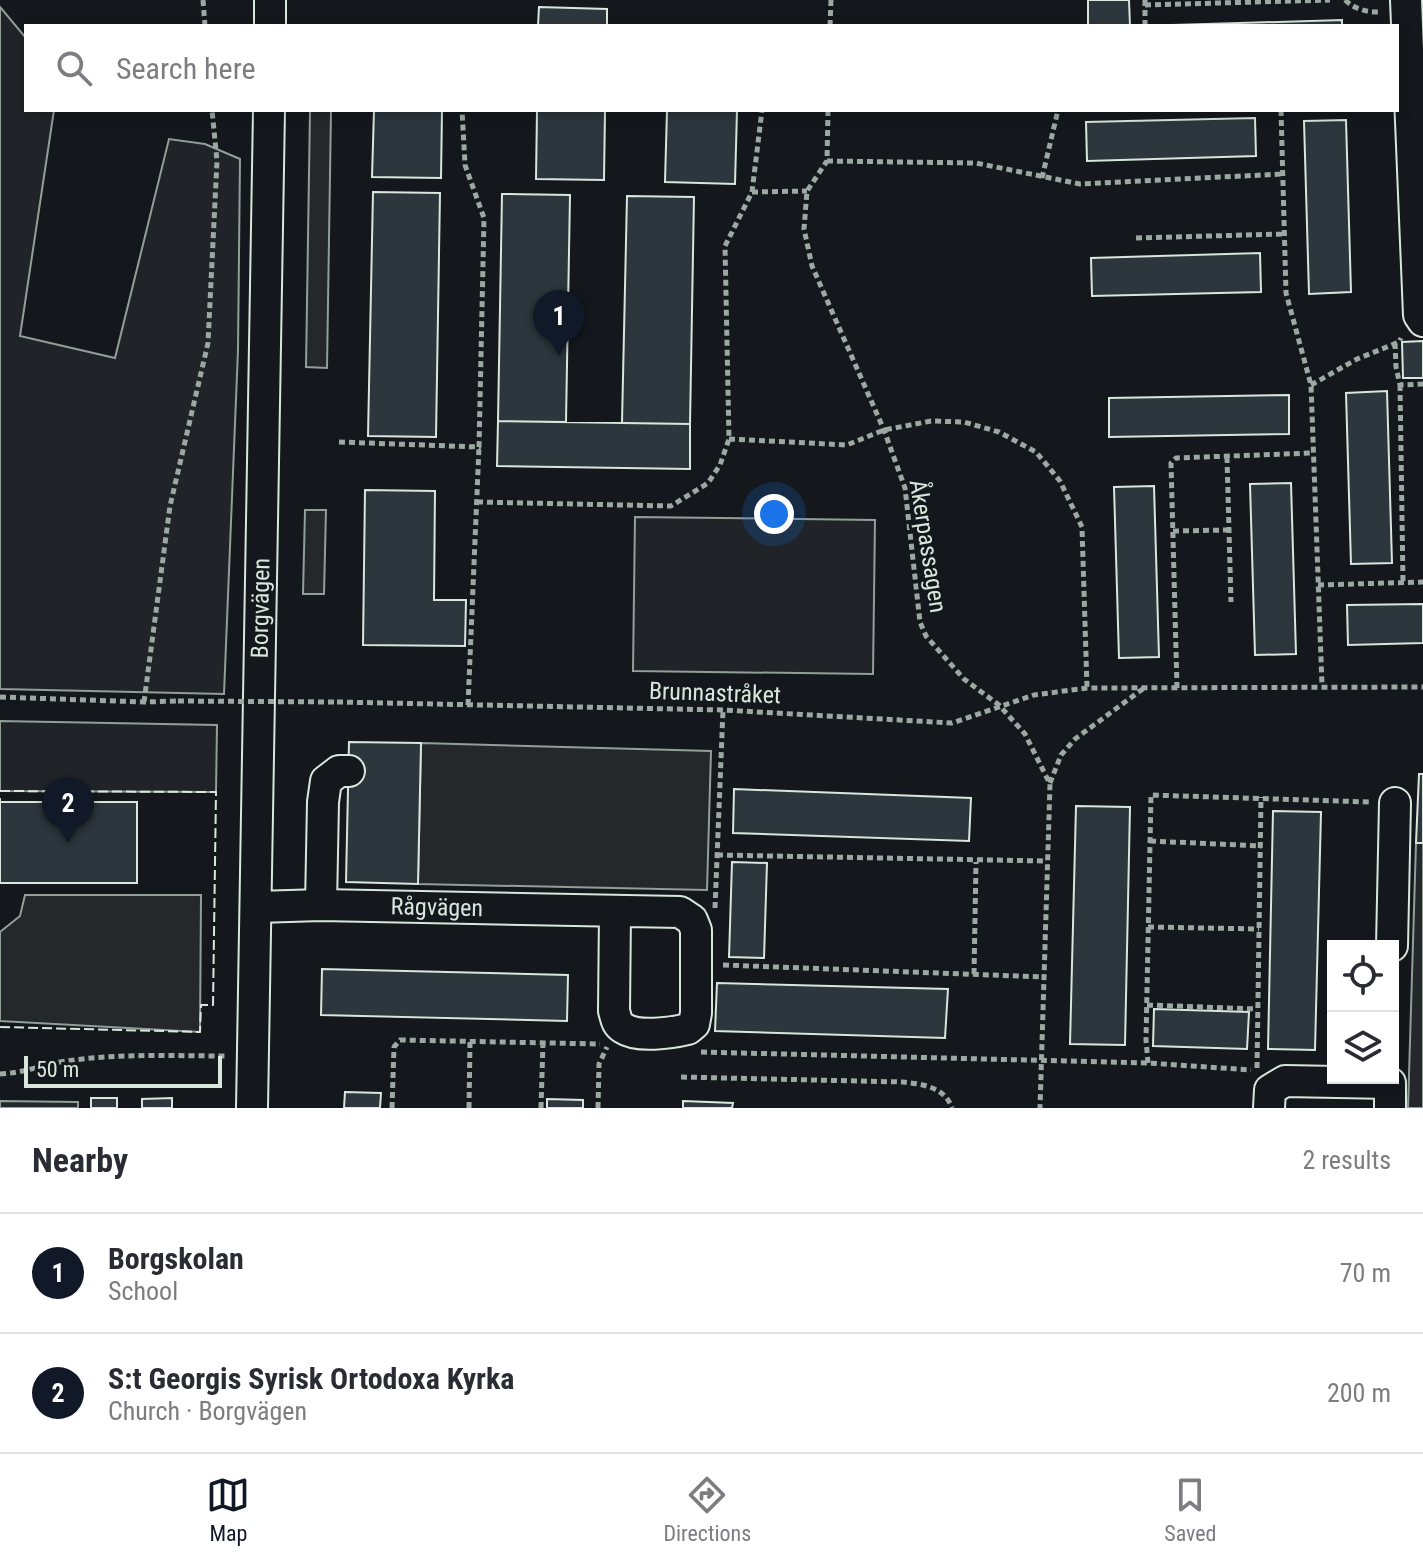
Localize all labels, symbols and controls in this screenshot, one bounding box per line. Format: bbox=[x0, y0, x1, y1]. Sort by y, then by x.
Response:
search box bbox=[24, 24, 1399, 112]
icon: search bbox=[52, 46, 96, 90]
text: Search here bbox=[116, 51, 256, 86]
pin: 1 bbox=[533, 290, 585, 356]
street label: Åkerpassagen bbox=[904, 477, 953, 615]
your location bbox=[754, 494, 794, 534]
street label: Borgvägen bbox=[246, 558, 275, 659]
street label: Brunnastråket bbox=[649, 677, 781, 709]
pin: 2 bbox=[42, 777, 94, 843]
street label: Rågvägen bbox=[390, 892, 483, 922]
map controls bbox=[1327, 940, 1399, 1084]
button: locate bbox=[1327, 940, 1399, 1012]
button: layers bbox=[1327, 1012, 1399, 1084]
scale bar bbox=[24, 1052, 222, 1088]
text: 50 m bbox=[36, 1057, 79, 1082]
text: Nearby bbox=[32, 1140, 128, 1180]
text: 2 results bbox=[1302, 1145, 1391, 1175]
text: Borgskolan bbox=[108, 1241, 244, 1276]
text: 1 bbox=[51, 1258, 65, 1288]
text: 70 m bbox=[1340, 1258, 1391, 1288]
text: School bbox=[108, 1276, 178, 1306]
text: S:t Georgis Syrisk Ortodoxa Kyrka bbox=[108, 1361, 514, 1396]
text: 2 bbox=[51, 1378, 65, 1408]
text: 200 m bbox=[1327, 1378, 1391, 1408]
text: Church · Borgvägen bbox=[108, 1396, 307, 1426]
tab: Map bbox=[206, 1473, 250, 1546]
tab: Directions bbox=[663, 1473, 751, 1546]
tab: Saved bbox=[1164, 1473, 1217, 1546]

